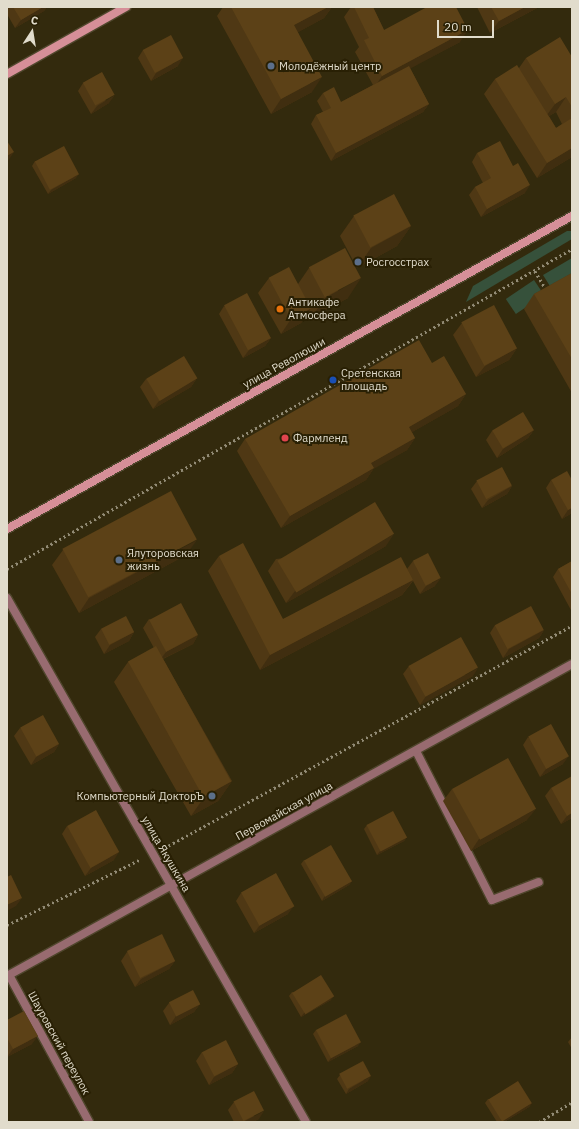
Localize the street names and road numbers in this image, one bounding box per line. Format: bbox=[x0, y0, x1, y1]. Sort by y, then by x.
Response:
street label: улица Революции bbox=[241, 335, 327, 391]
street label: Первомайская улица bbox=[233, 779, 335, 843]
street label: улица Якушкина bbox=[139, 814, 193, 894]
street label: Шауровский переулок bbox=[25, 989, 93, 1097]

